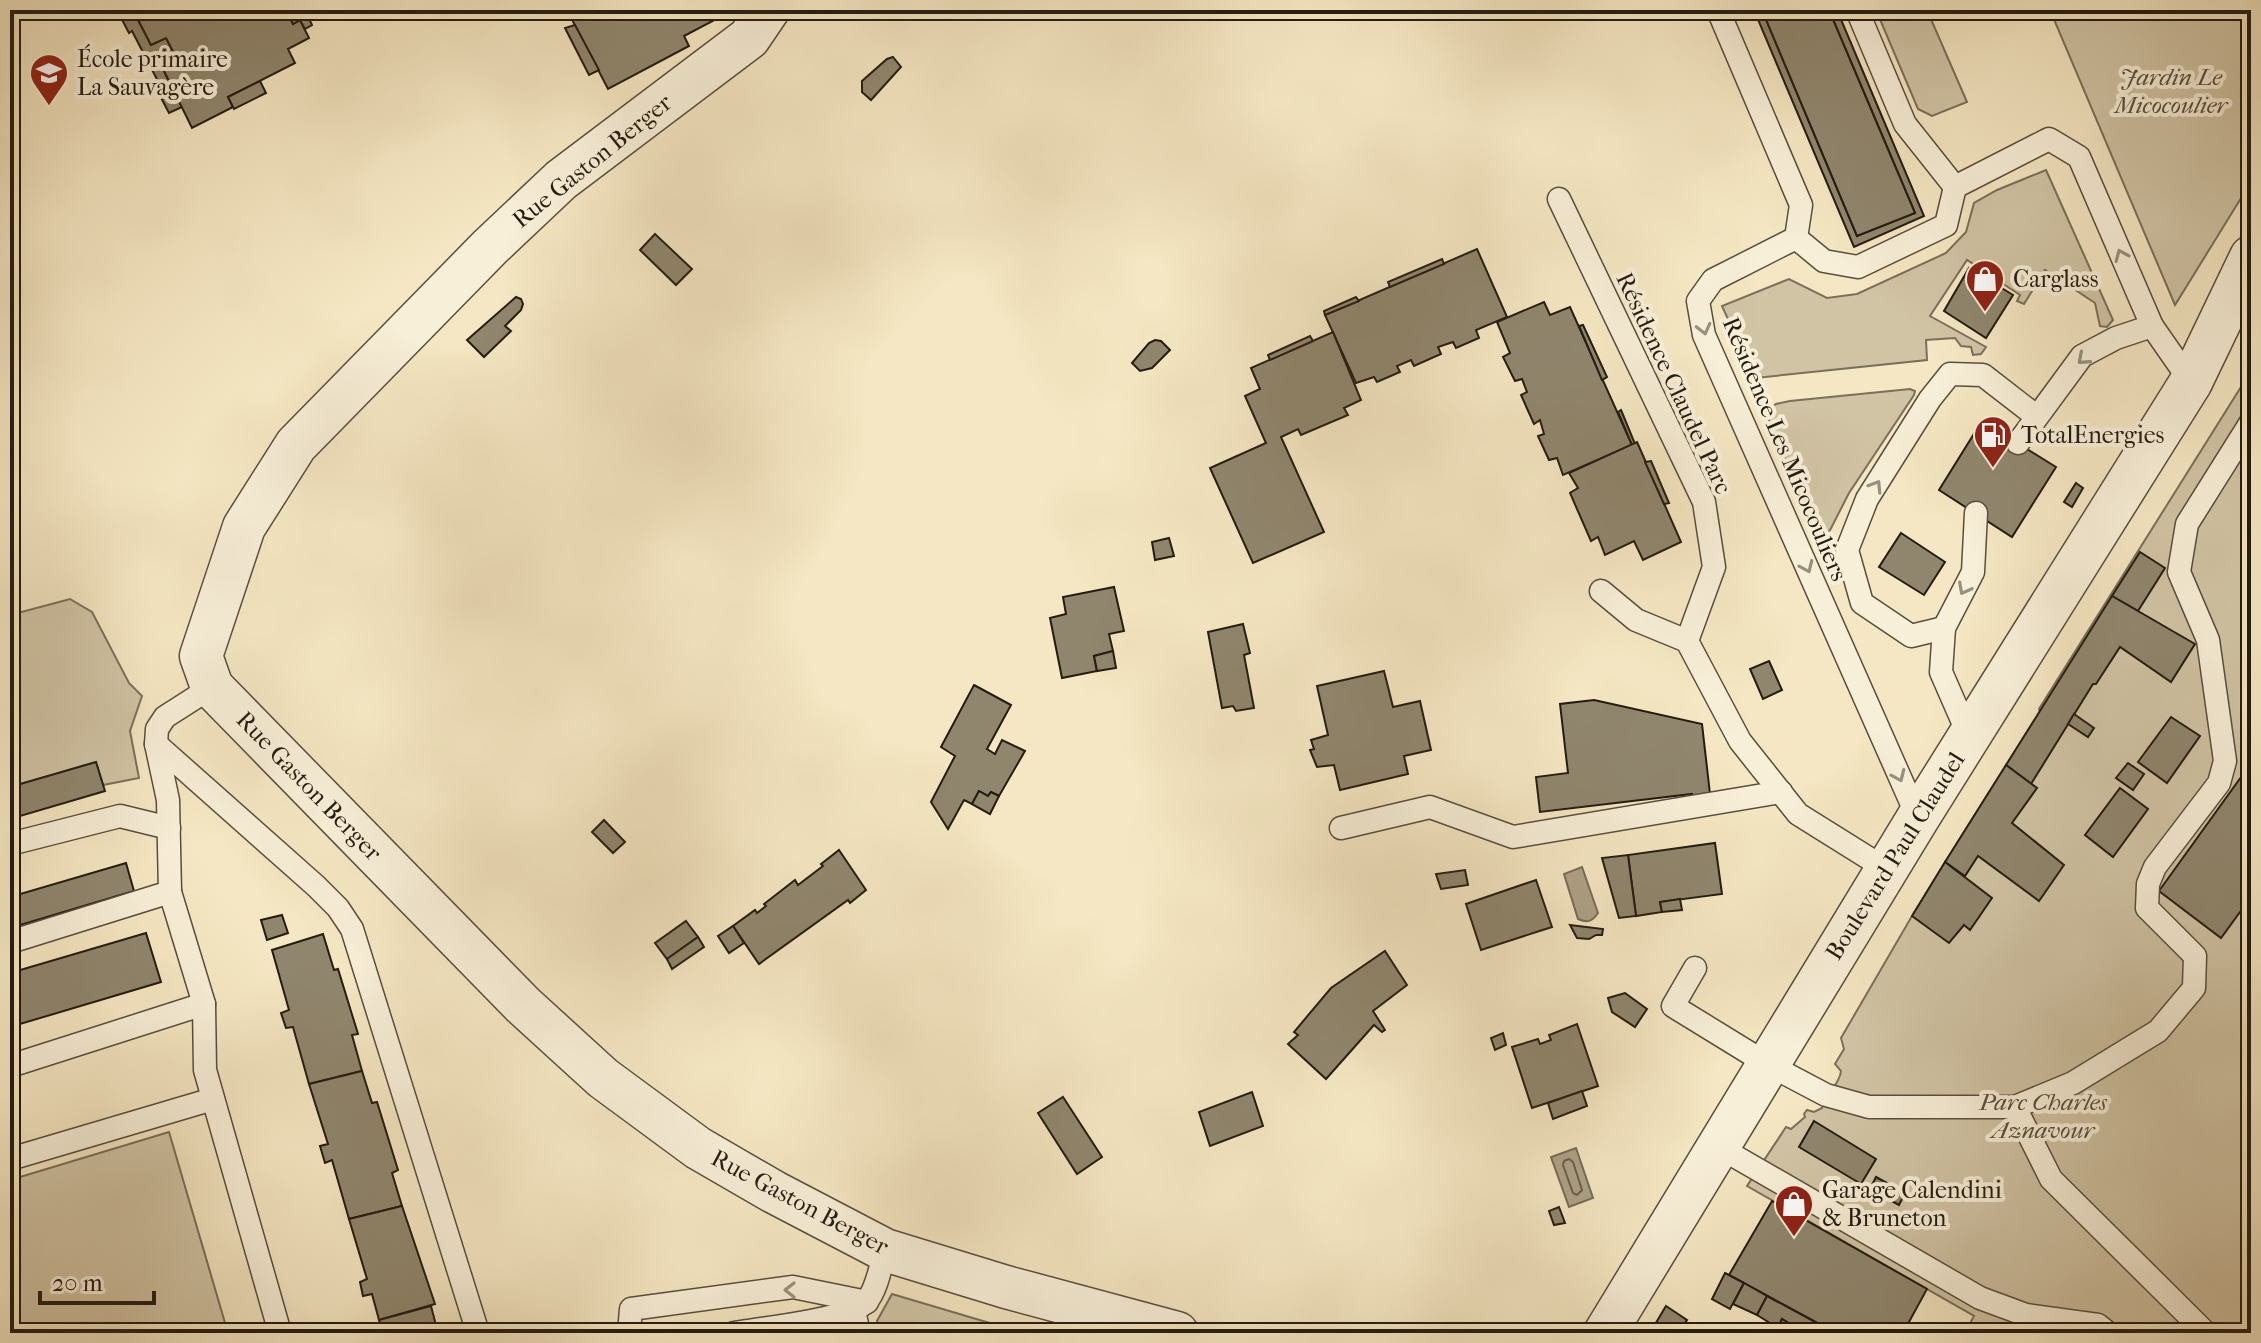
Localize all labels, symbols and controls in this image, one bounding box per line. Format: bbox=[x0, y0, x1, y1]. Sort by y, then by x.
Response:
place label: École primaire La Sauvagère bbox=[77, 44, 228, 101]
school or university icon: École primaire La Sauvagère bbox=[28, 52, 70, 107]
park label: Jardin Le Micocoulier bbox=[2113, 63, 2229, 119]
street label: Rue Gaston Berger bbox=[507, 88, 678, 234]
one-way arrow bbox=[2114, 249, 2130, 263]
shop icon: Carglass bbox=[1964, 258, 2006, 313]
place label: Carglass bbox=[2013, 265, 2099, 293]
street label: Résidence Claudel Parc bbox=[1610, 268, 1738, 498]
street label: Résidence Les Micocouliers bbox=[1717, 313, 1853, 585]
one-way arrow bbox=[1695, 321, 1712, 335]
one-way arrow bbox=[2078, 350, 2092, 364]
fuel station icon: TotalEnergies bbox=[1972, 414, 2014, 469]
place label: TotalEnergies bbox=[2021, 421, 2165, 449]
one-way arrow bbox=[1866, 480, 1881, 494]
one-way arrow bbox=[1798, 559, 1814, 573]
one-way arrow bbox=[1959, 581, 1974, 595]
street label: Rue Gaston Berger bbox=[231, 706, 388, 867]
street label: Boulevard Paul Claudel bbox=[1820, 747, 1971, 965]
one-way arrow bbox=[1890, 767, 1906, 782]
park label: Parc Charles Aznavour bbox=[1978, 1088, 2108, 1144]
street label: Rue Gaston Berger bbox=[707, 1143, 894, 1261]
place label: Garage Calendini & Bruneton bbox=[1822, 1176, 2002, 1232]
shop icon: Garage Calendini & Bruneton bbox=[1773, 1183, 1815, 1238]
scale bar bbox=[40, 1255, 154, 1305]
text: 20 m bbox=[52, 1269, 103, 1297]
one-way arrow bbox=[783, 1281, 796, 1298]

